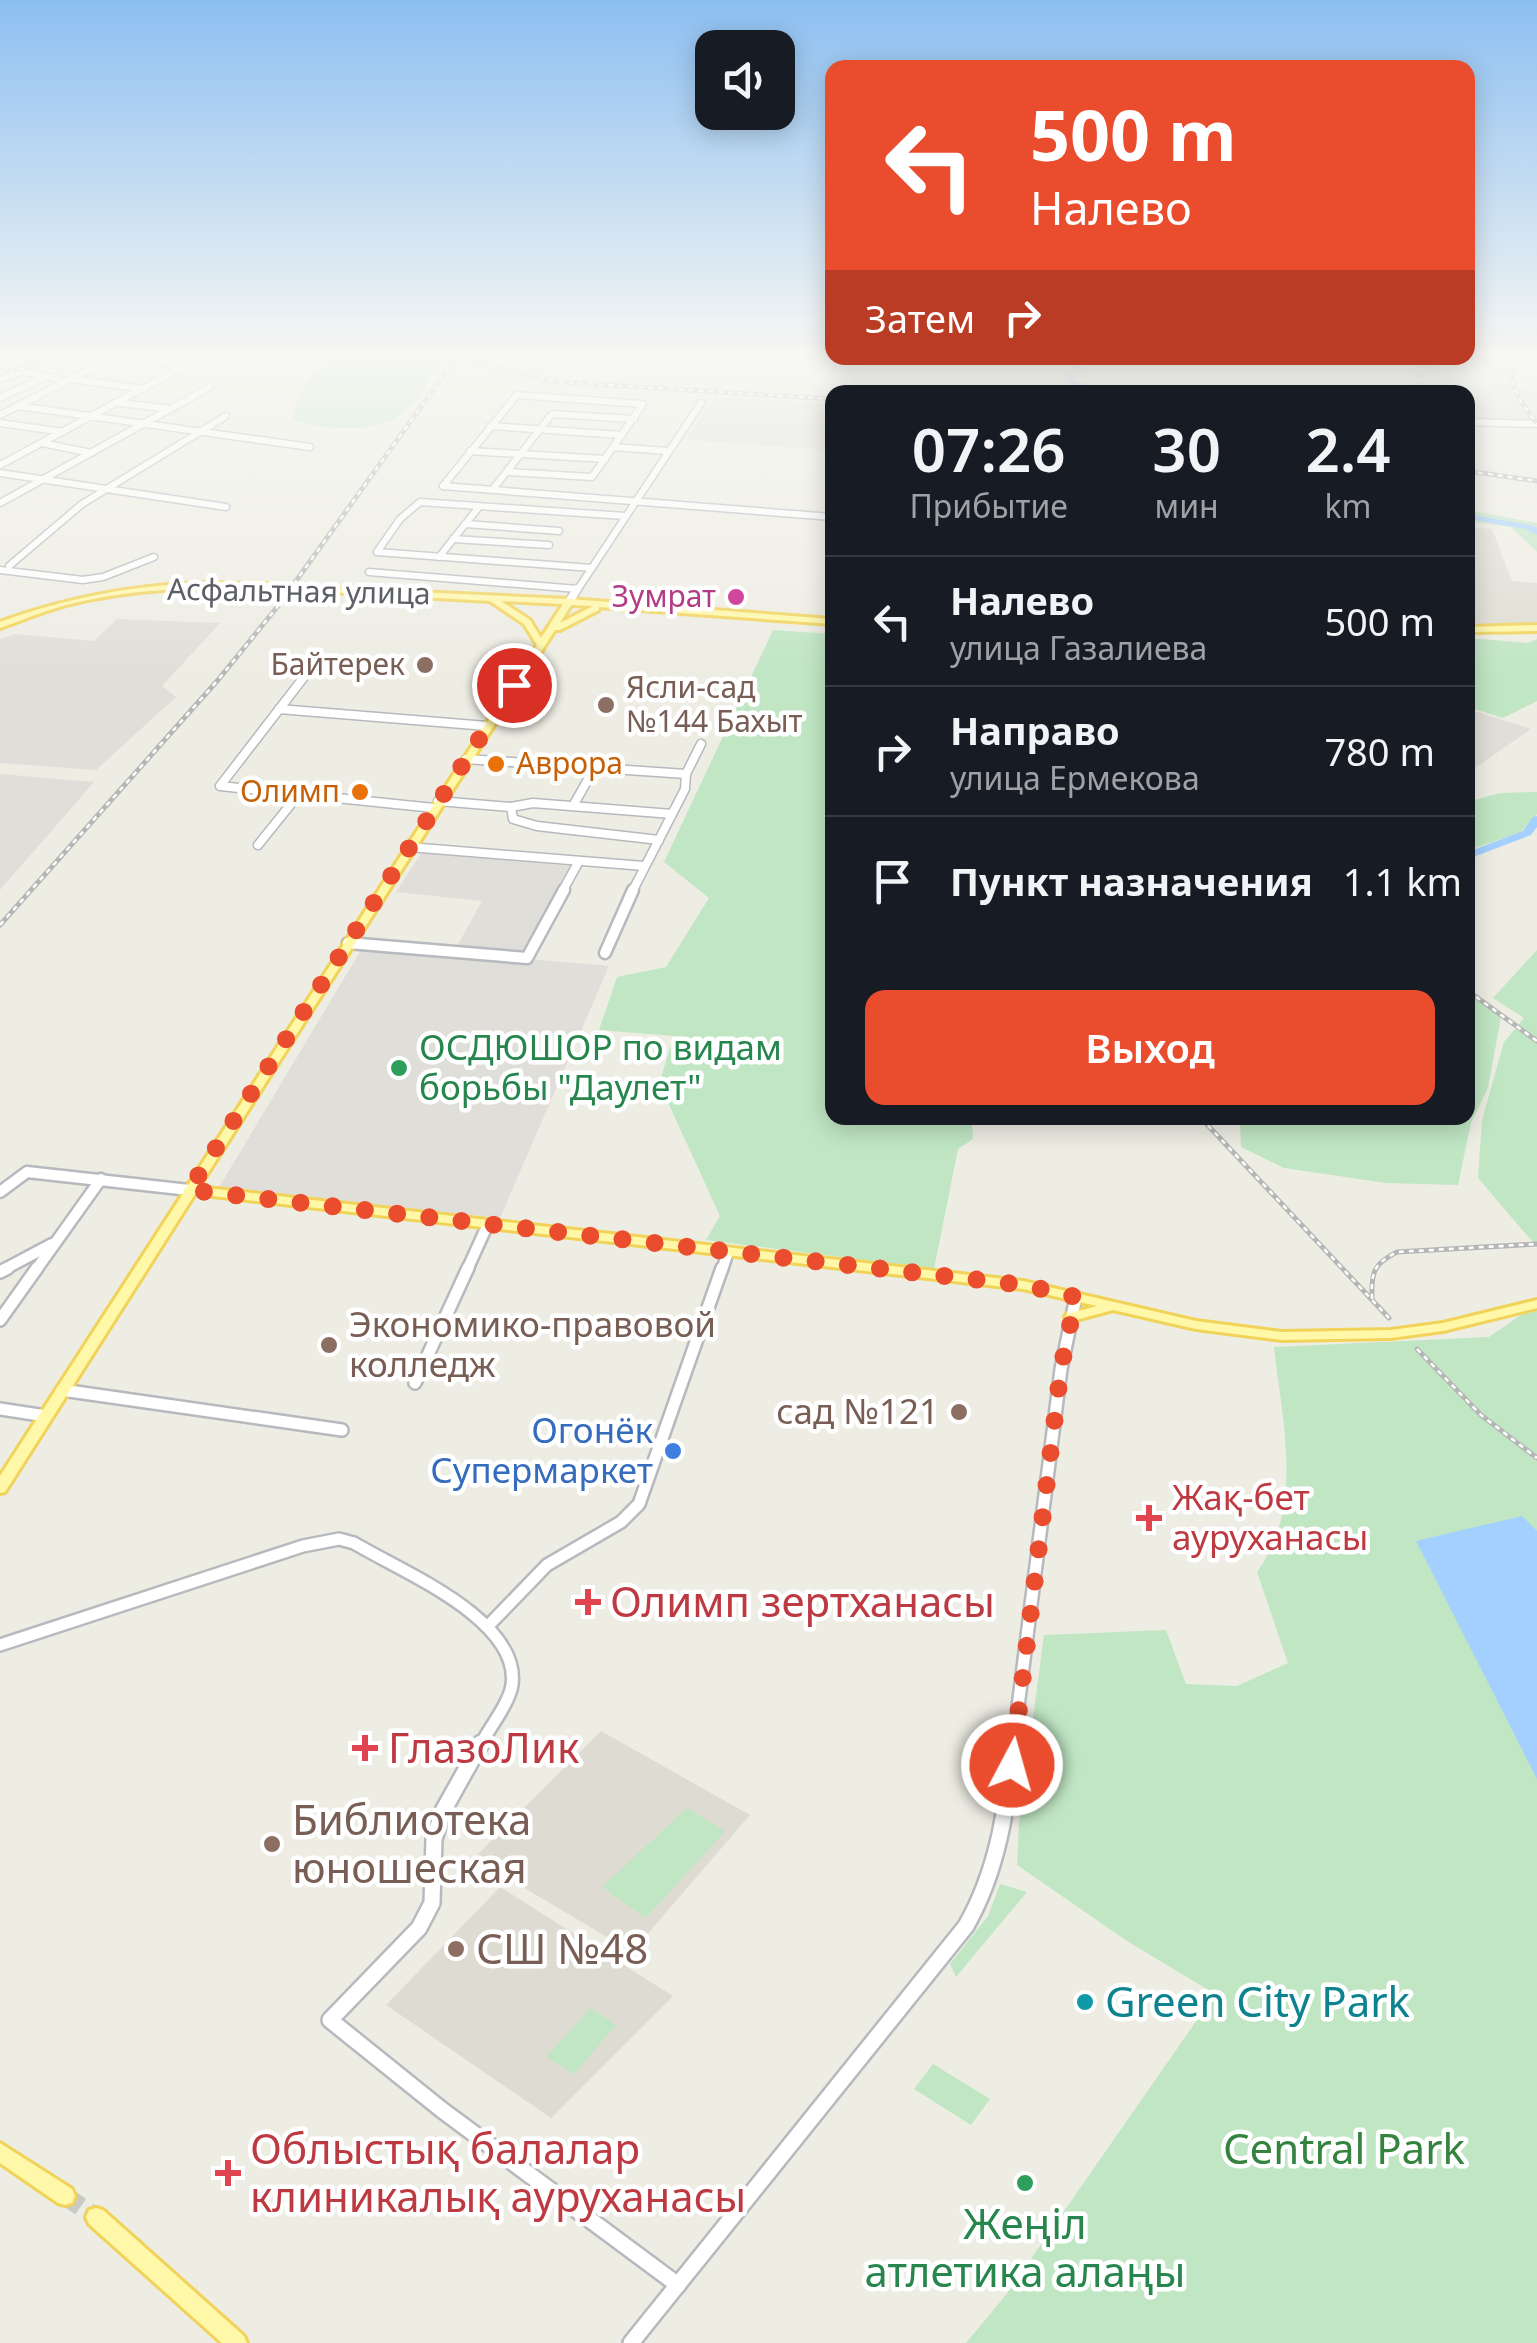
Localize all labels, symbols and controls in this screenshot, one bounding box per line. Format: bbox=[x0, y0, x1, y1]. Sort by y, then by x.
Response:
map controls bbox=[695, 30, 795, 130]
button: sound bbox=[695, 30, 795, 130]
text: 500 m bbox=[1030, 86, 1237, 182]
icon: left bbox=[865, 100, 995, 230]
text: Налево bbox=[1030, 177, 1192, 238]
icon: right bbox=[995, 290, 1050, 345]
text: Затем bbox=[865, 292, 975, 344]
text: 07:26 bbox=[912, 408, 1066, 490]
text: 30 bbox=[1152, 408, 1221, 490]
text: 2.4 bbox=[1305, 408, 1391, 490]
text: Прибытие bbox=[909, 484, 1068, 527]
text: мин bbox=[1155, 484, 1219, 527]
text: km bbox=[1324, 484, 1371, 527]
street label: Асфальтная улица bbox=[167, 568, 431, 613]
text: Налево bbox=[950, 574, 1094, 626]
place label: Зумрат bbox=[612, 575, 716, 616]
marker: Зумрат bbox=[725, 586, 747, 608]
icon: left bbox=[865, 594, 920, 649]
text: 500 m bbox=[1324, 595, 1435, 647]
text: улица Газалиева bbox=[950, 626, 1207, 669]
place label: Байтерек bbox=[270, 643, 405, 684]
pin bbox=[472, 643, 557, 728]
marker: Байтерек bbox=[414, 654, 436, 676]
icon: arrive bbox=[487, 658, 542, 713]
place label: Ясли-сад №144 Бахыт bbox=[626, 666, 802, 741]
marker: Ясли-сад №144 Бахыт bbox=[595, 694, 617, 716]
text: Направо bbox=[950, 704, 1120, 756]
icon: right bbox=[865, 724, 920, 779]
text: 780 m bbox=[1324, 725, 1435, 777]
place label: Аврора bbox=[516, 742, 623, 783]
marker: Аврора bbox=[485, 753, 507, 775]
text: улица Ермекова bbox=[950, 756, 1200, 799]
place label: Олимп bbox=[240, 770, 340, 811]
marker: Олимп bbox=[349, 781, 371, 803]
icon: arrive bbox=[865, 854, 920, 909]
text: Пункт назначения bbox=[950, 855, 1313, 907]
text: 1.1 km bbox=[1343, 855, 1462, 907]
button: Выход bbox=[865, 990, 1435, 1105]
place label: ОСДЮШОР по видам борьбы "Даулет" bbox=[419, 1023, 782, 1110]
marker: ОСДЮШОР по видам борьбы "Даулет" bbox=[388, 1057, 410, 1079]
place label: Экономико-правовой колледж bbox=[349, 1300, 716, 1387]
marker: Экономико-правовой колледж bbox=[318, 1334, 340, 1356]
place label: сад №121 bbox=[776, 1387, 939, 1434]
marker: сад №121 bbox=[948, 1401, 970, 1423]
place label: Огонёк Супермаркет bbox=[430, 1406, 653, 1493]
marker: Огонёк Супермаркет bbox=[662, 1440, 684, 1462]
place label: Жақ-бет ауруханасы bbox=[1172, 1473, 1368, 1560]
marker: Жақ-бет ауруханасы bbox=[1136, 1505, 1162, 1531]
place label: Олимп зертханасы bbox=[610, 1572, 995, 1629]
marker: Олимп зертханасы bbox=[575, 1589, 601, 1615]
position arrow bbox=[960, 1713, 1064, 1817]
place label: ГлазоЛик bbox=[388, 1718, 579, 1775]
marker: ГлазоЛик bbox=[352, 1735, 378, 1761]
place label: Библиотека юношеская bbox=[292, 1790, 531, 1895]
marker: Библиотека юношеская bbox=[261, 1833, 283, 1855]
place label: СШ №48 bbox=[476, 1919, 648, 1976]
marker: СШ №48 bbox=[445, 1938, 467, 1960]
place label: Green City Park bbox=[1105, 1972, 1411, 2029]
marker: Green City Park bbox=[1074, 1991, 1096, 2013]
place label: Облыстық балалар клиникалық ауруханасы bbox=[250, 2119, 746, 2224]
park label: Central Park bbox=[1223, 2119, 1466, 2176]
marker: Облыстық балалар клиникалық ауруханасы bbox=[215, 2160, 241, 2186]
marker: Жеңіл атлетика алаңы bbox=[1014, 2172, 1036, 2194]
place label: Жеңіл атлетика алаңы bbox=[865, 2194, 1185, 2299]

